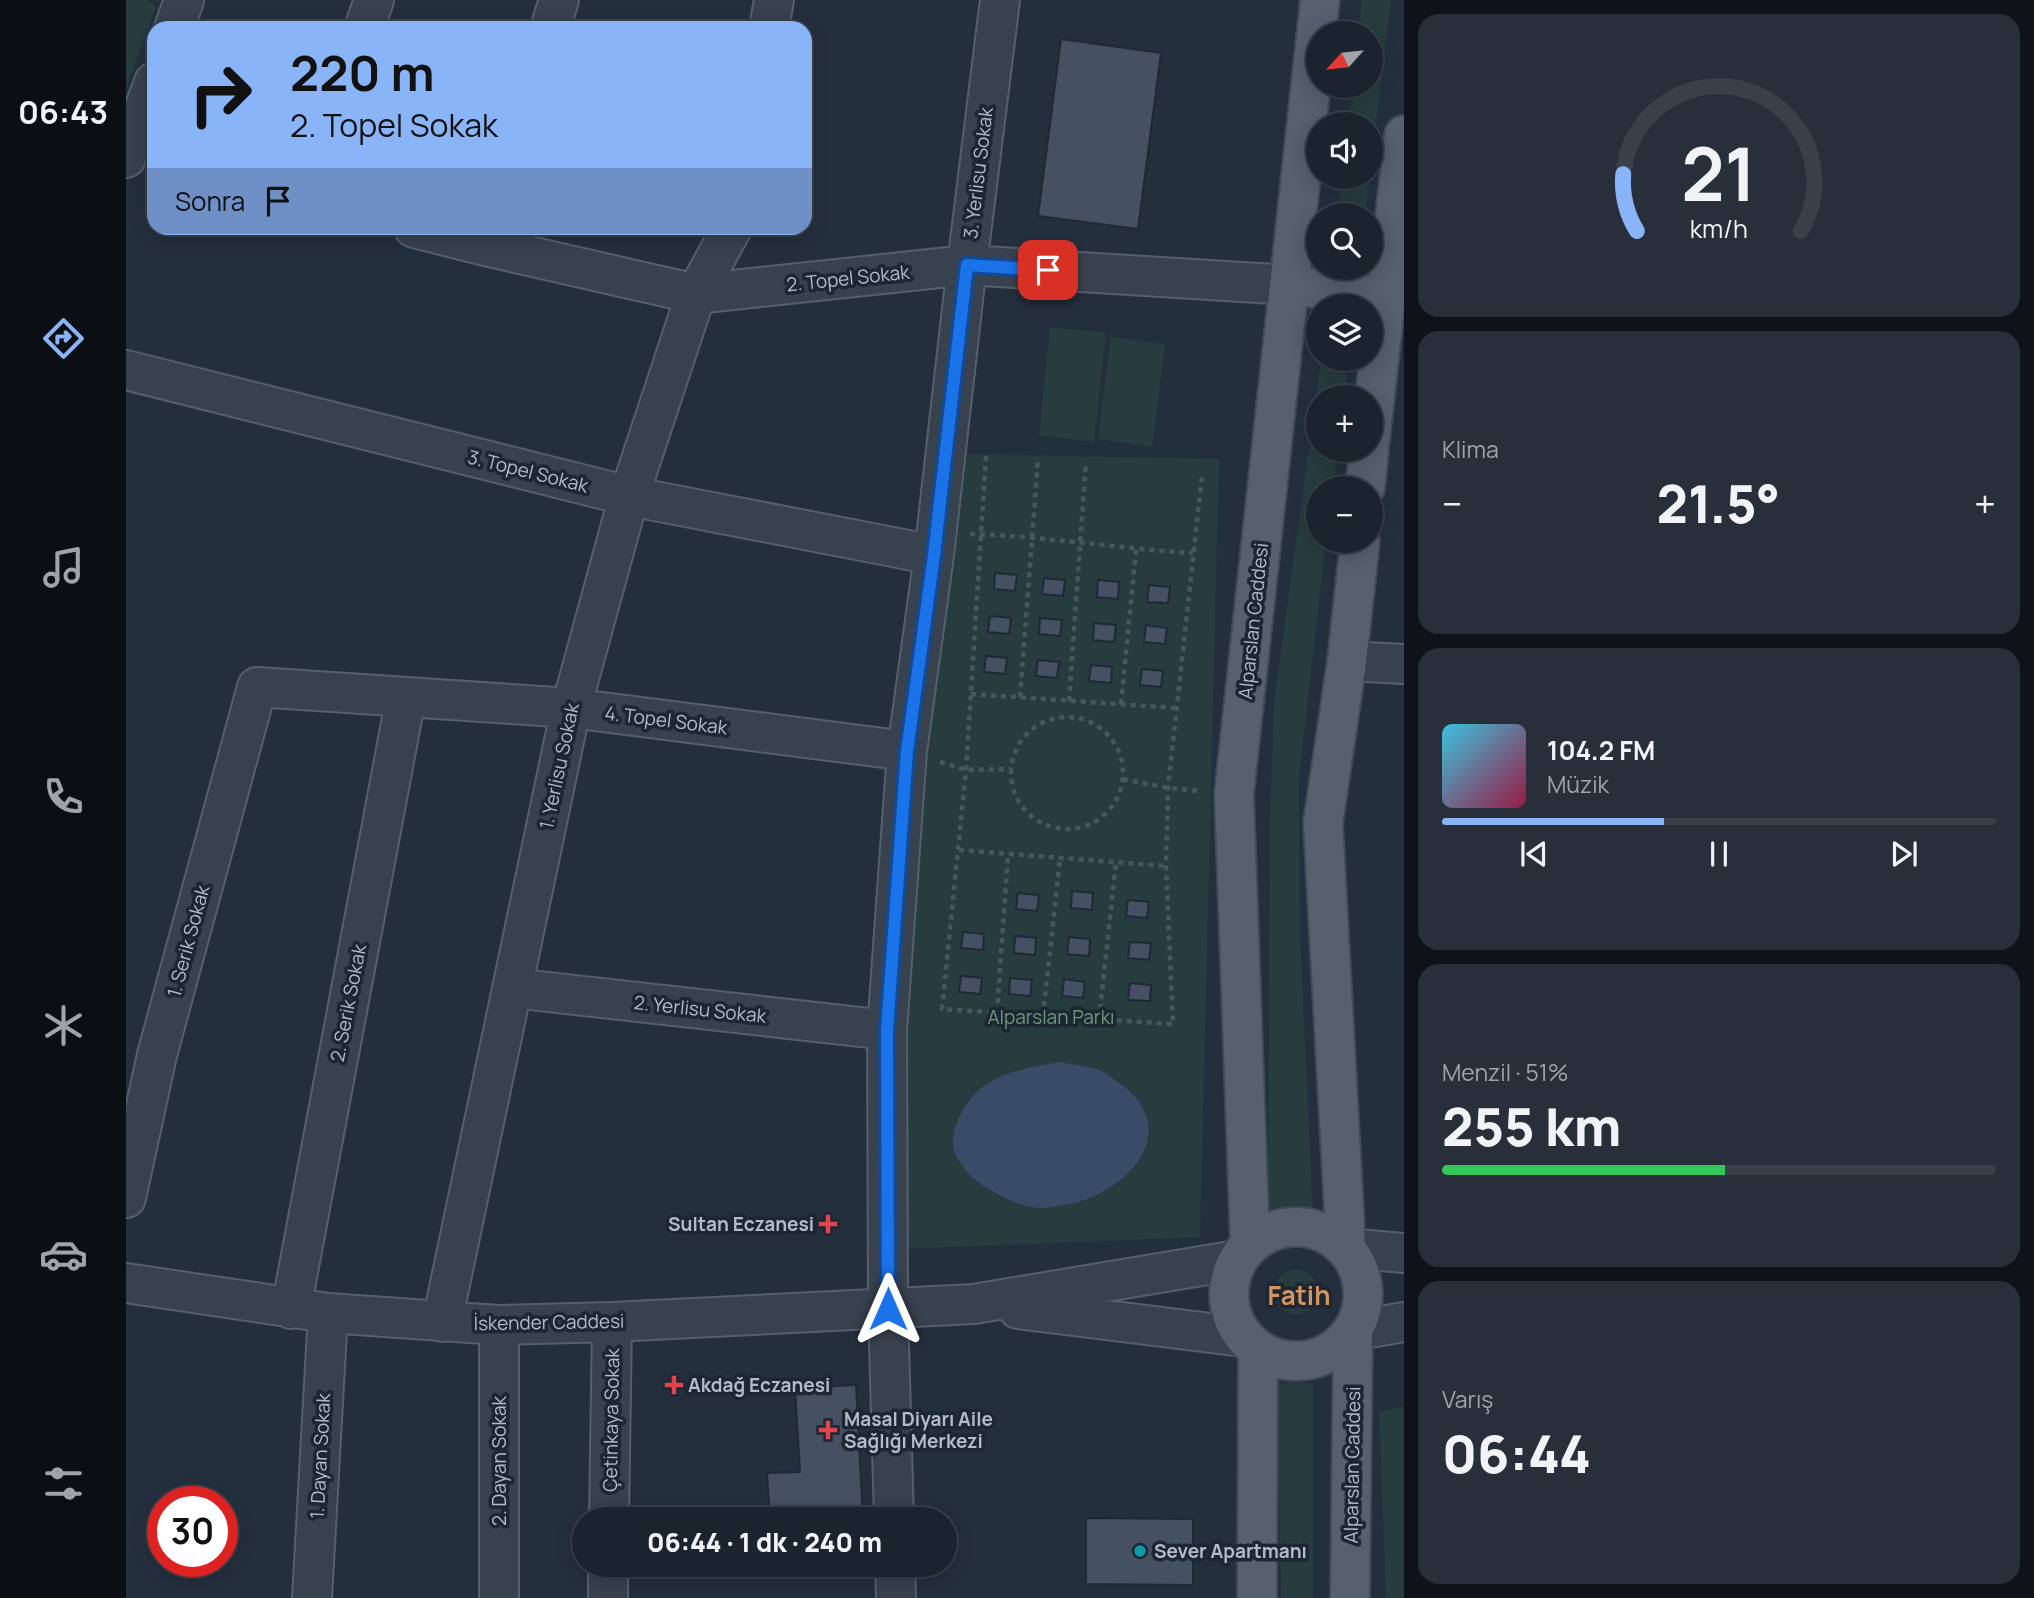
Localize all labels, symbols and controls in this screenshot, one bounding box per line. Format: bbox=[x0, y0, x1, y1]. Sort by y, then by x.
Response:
north arrow bbox=[1306, 21, 1382, 98]
map controls bbox=[1306, 21, 1383, 553]
text: 220 m bbox=[290, 39, 434, 106]
icon: right bbox=[175, 49, 266, 140]
text: 06:43 bbox=[18, 90, 108, 134]
text: 2. Topel Sokak bbox=[290, 103, 498, 147]
street label: 3. Yerlisu Sokak bbox=[957, 105, 999, 240]
button: sound bbox=[1306, 112, 1383, 189]
text: 21 bbox=[1681, 124, 1757, 224]
icon: arrive bbox=[259, 182, 297, 220]
text: Sonra bbox=[175, 183, 245, 219]
button: search bbox=[1306, 203, 1383, 280]
text: km/h bbox=[1690, 211, 1748, 246]
pin bbox=[1018, 240, 1078, 300]
icon: arrive bbox=[1029, 251, 1067, 289]
street label: 2. Topel Sokak bbox=[785, 259, 911, 297]
button: layers bbox=[1306, 294, 1383, 371]
icon: directions bbox=[39, 314, 88, 363]
button: + bbox=[1306, 385, 1383, 462]
text: Klima bbox=[1442, 433, 1499, 465]
street label: 3. Topel Sokak bbox=[465, 443, 591, 499]
text: 21.5° bbox=[1657, 468, 1780, 539]
button: − bbox=[1306, 476, 1383, 553]
text: − bbox=[1442, 477, 1463, 529]
text: + bbox=[1974, 477, 1996, 529]
street label: Alparslan Caddesi bbox=[1232, 542, 1274, 700]
icon: music bbox=[39, 543, 88, 592]
street label: 1. Yerlisu Sokak bbox=[533, 700, 585, 832]
street label: 4. Topel Sokak bbox=[603, 700, 729, 740]
text: 104.2 FM bbox=[1547, 732, 1655, 768]
text: Müzik bbox=[1547, 768, 1609, 800]
icon: phone bbox=[39, 772, 88, 821]
icon: previous bbox=[1515, 835, 1553, 873]
icon: pause bbox=[1700, 835, 1738, 873]
icon: next bbox=[1885, 835, 1923, 873]
street label: 1. Serik Sokak bbox=[161, 882, 216, 1000]
street label: 2. Serik Sokak bbox=[324, 941, 372, 1064]
street label: 2. Yerlisu Sokak bbox=[633, 989, 768, 1029]
icon: climate bbox=[39, 1001, 88, 1050]
park label: Alparslan Parkı bbox=[987, 1004, 1115, 1030]
text: Menzil · 51% bbox=[1442, 1056, 1568, 1088]
text: 255 km bbox=[1442, 1091, 1621, 1162]
place label: Sultan Eczanesi bbox=[668, 1211, 814, 1237]
marker: Sultan Eczanesi bbox=[820, 1216, 836, 1232]
icon: car bbox=[39, 1230, 88, 1279]
position arrow bbox=[851, 1272, 925, 1346]
district label: Fatih bbox=[1268, 1277, 1330, 1313]
street label: İskender Caddesi bbox=[473, 1308, 625, 1336]
street label: Çetinkaya Sokak bbox=[597, 1347, 625, 1492]
place label: Akdağ Eczanesi bbox=[688, 1372, 830, 1398]
marker: Akdağ Eczanesi bbox=[666, 1377, 682, 1393]
text: Varış bbox=[1442, 1383, 1493, 1415]
street label: Alparslan Caddesi bbox=[1338, 1386, 1366, 1544]
street label: 1. Dayan Sokak bbox=[304, 1392, 336, 1519]
street label: 2. Dayan Sokak bbox=[486, 1396, 512, 1526]
place label: Masal Diyarı Aile Sağlığı Merkezi bbox=[844, 1406, 993, 1454]
text: 06:44 bbox=[1442, 1418, 1591, 1489]
marker: Masal Diyarı Aile Sağlığı Merkezi bbox=[818, 1420, 838, 1440]
icon: filters bbox=[39, 1459, 88, 1508]
speed limit sign: 30 bbox=[147, 1486, 238, 1577]
text: 06:44 · 1 dk · 240 m bbox=[647, 1524, 882, 1560]
place label: Sever Apartmanı bbox=[1154, 1538, 1307, 1564]
marker: Sever Apartmanı bbox=[1132, 1543, 1148, 1559]

